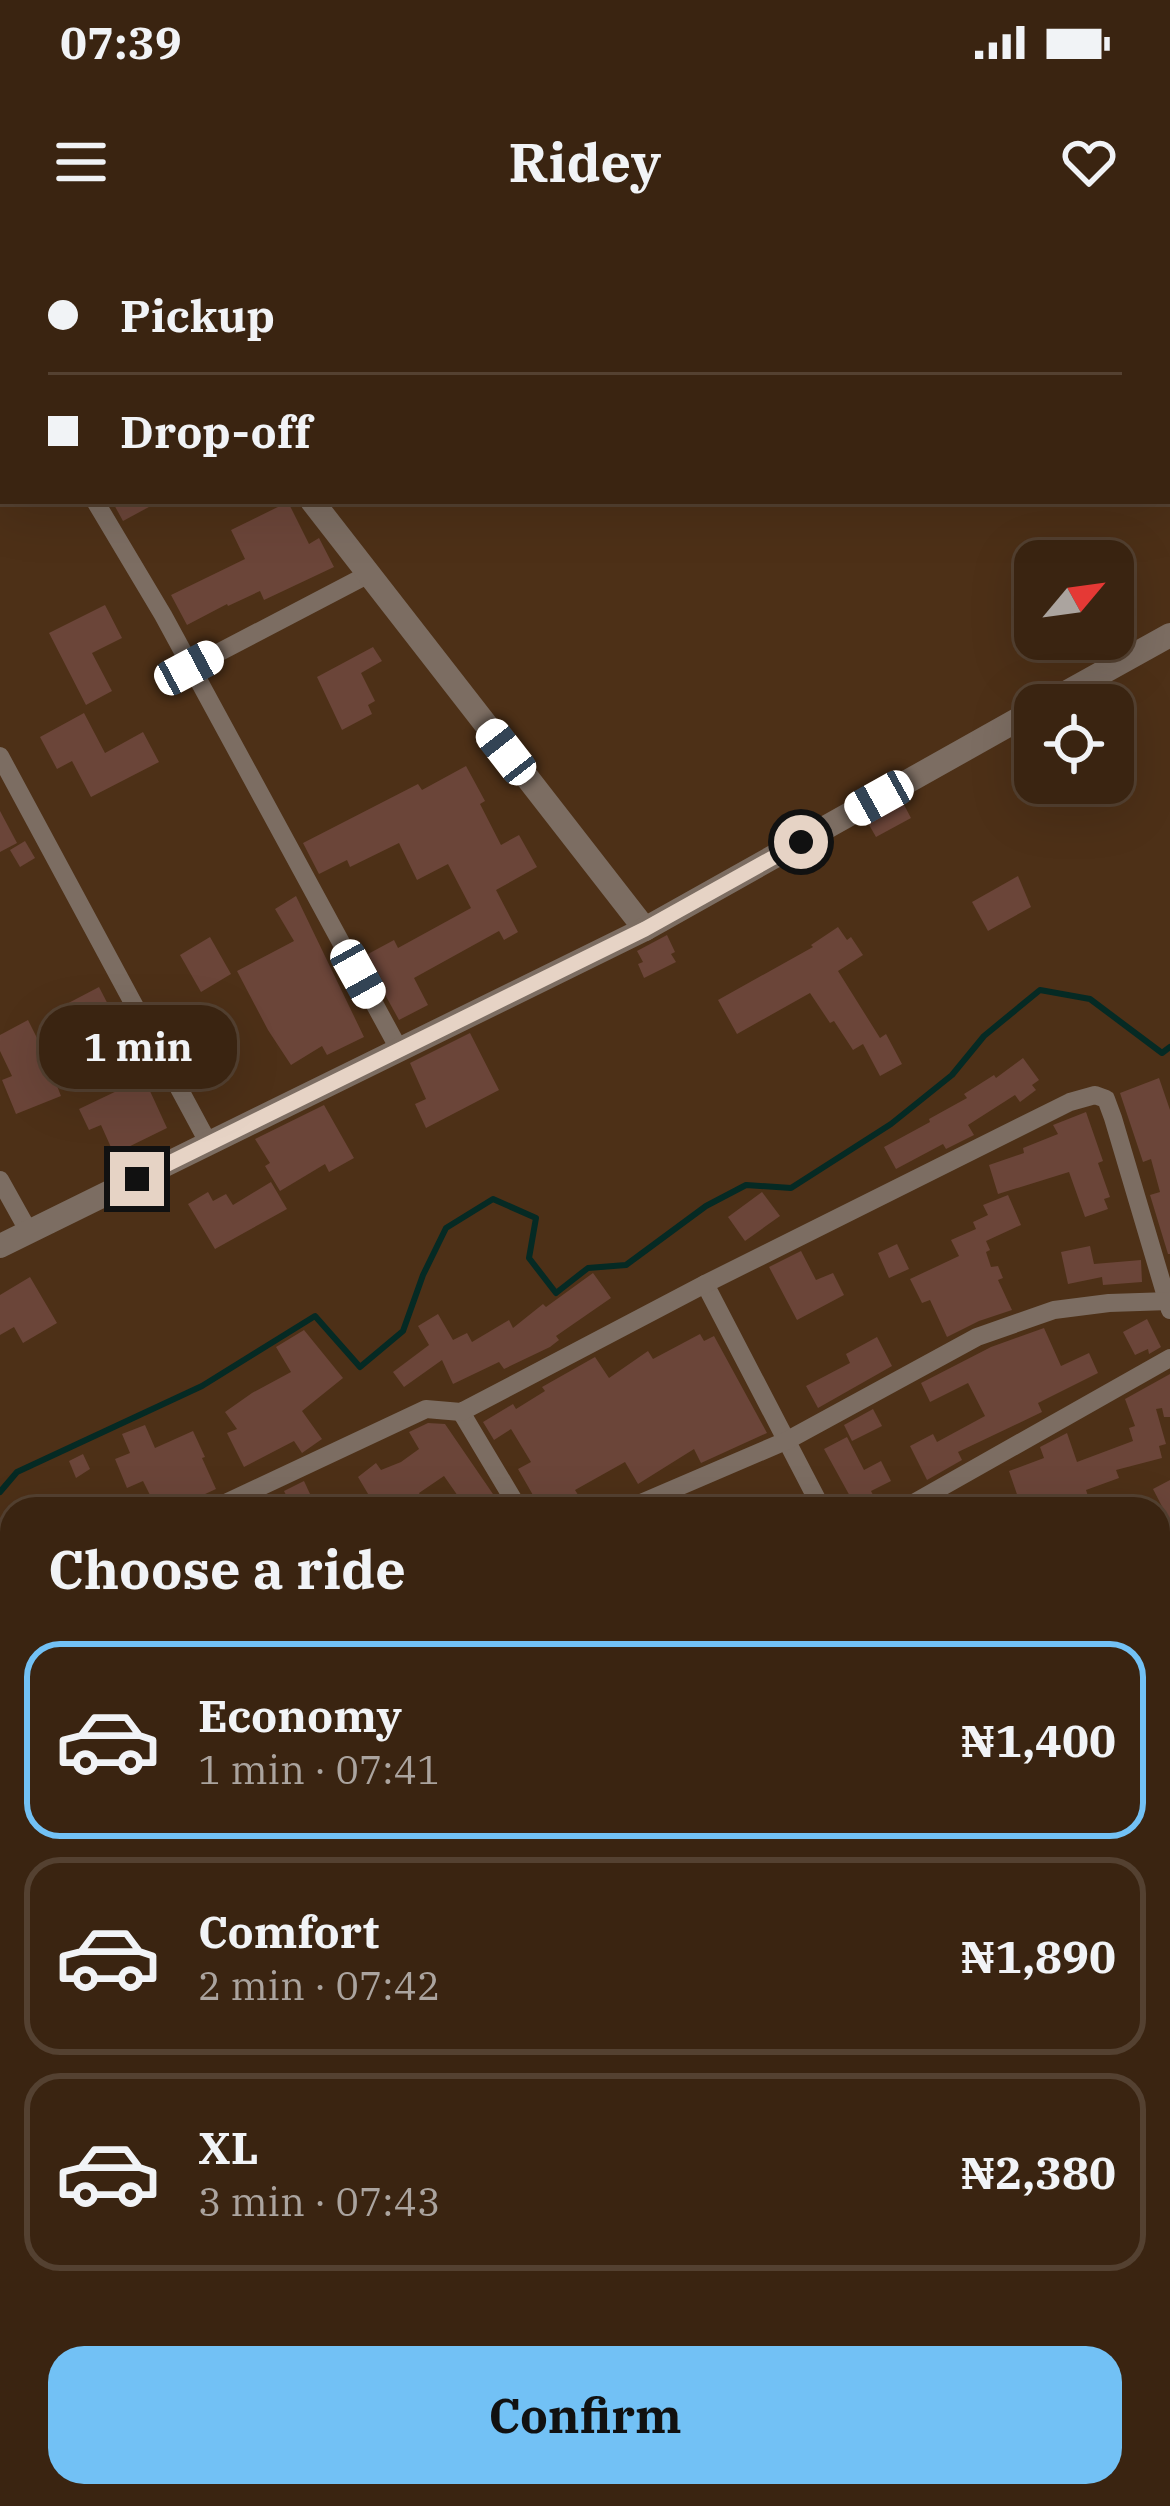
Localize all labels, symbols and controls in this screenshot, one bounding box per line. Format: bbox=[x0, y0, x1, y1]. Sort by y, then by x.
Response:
text: 07:39 bbox=[60, 13, 182, 71]
text: Ridey bbox=[509, 127, 661, 197]
icon: menu bbox=[48, 129, 114, 195]
icon: heart bbox=[1056, 129, 1122, 195]
text: Pickup bbox=[120, 286, 275, 344]
text: Drop-off bbox=[120, 402, 311, 460]
north arrow bbox=[1014, 540, 1134, 660]
map controls bbox=[1014, 540, 1134, 804]
car bbox=[149, 635, 229, 701]
button: locate bbox=[1014, 684, 1134, 804]
car bbox=[470, 713, 542, 791]
car bbox=[839, 765, 919, 831]
route start bbox=[774, 815, 828, 869]
car bbox=[325, 934, 391, 1014]
callout: 1 min bbox=[38, 1005, 236, 1089]
text: 1 min bbox=[83, 1021, 193, 1072]
route end bbox=[110, 1152, 164, 1206]
text: Choose a ride bbox=[48, 1534, 406, 1604]
icon: car bbox=[54, 1686, 162, 1794]
text: Economy bbox=[198, 1686, 402, 1744]
text: ₦1,400 bbox=[961, 1711, 1116, 1769]
text: 1 min · 07:41 bbox=[198, 1744, 440, 1795]
icon: car bbox=[54, 1902, 162, 2010]
text: Comfort bbox=[198, 1902, 379, 1960]
text: ₦1,890 bbox=[961, 1927, 1116, 1985]
text: 2 min · 07:42 bbox=[198, 1960, 440, 2011]
icon: car bbox=[54, 2118, 162, 2226]
text: XL bbox=[198, 2118, 259, 2176]
text: ₦2,380 bbox=[961, 2143, 1116, 2201]
text: 3 min · 07:43 bbox=[198, 2176, 440, 2227]
button: Confirm bbox=[48, 2346, 1122, 2484]

